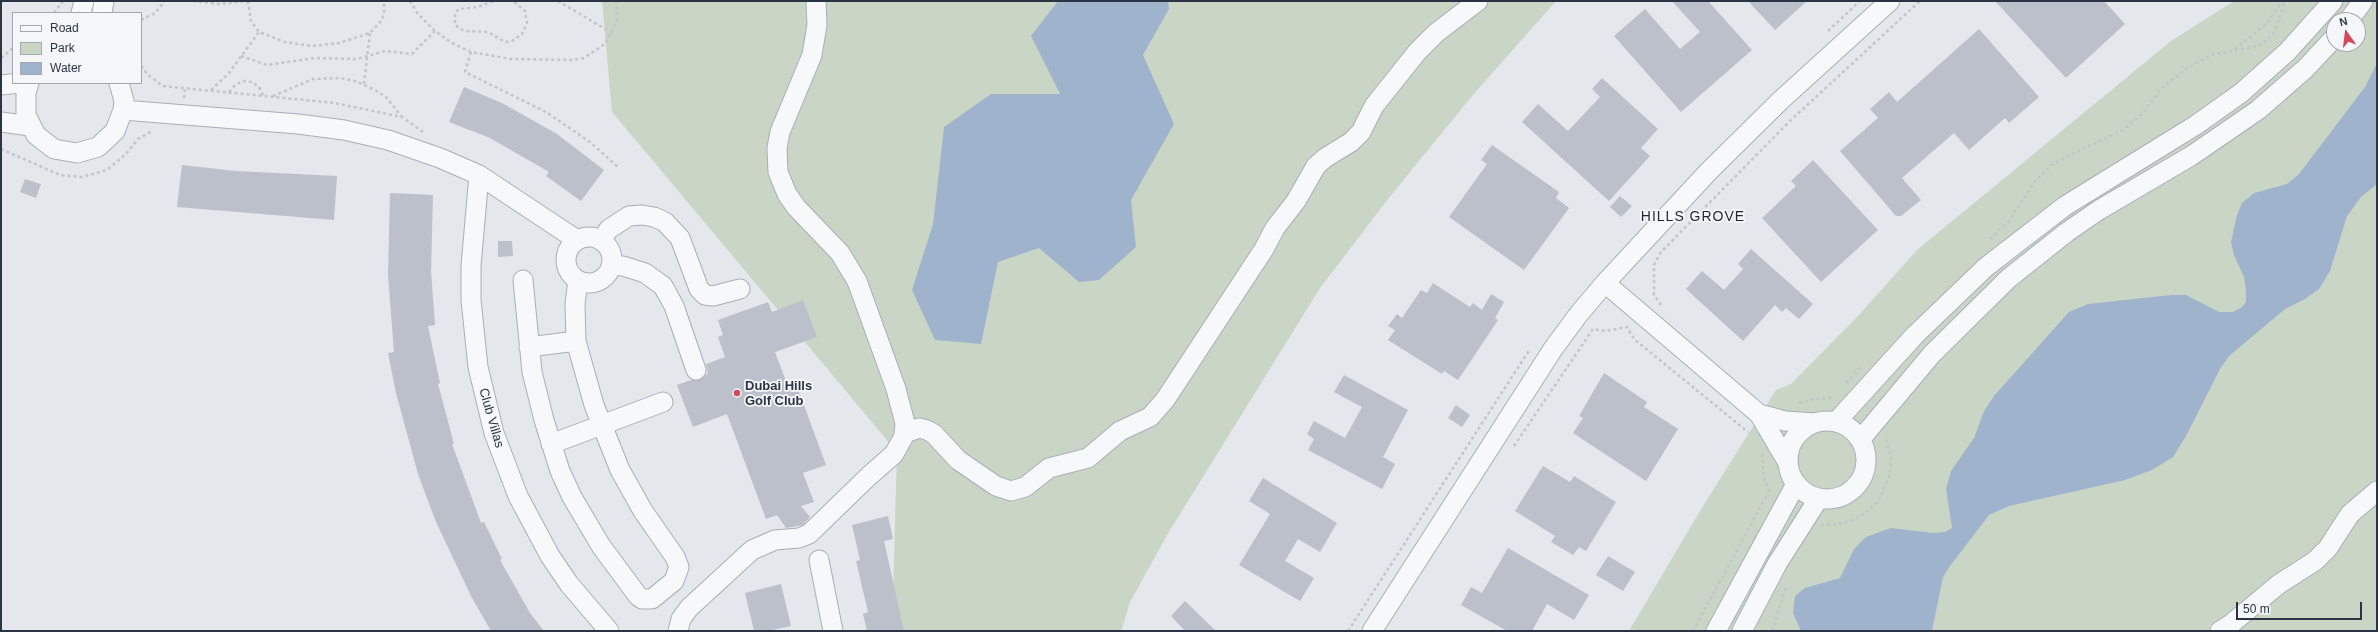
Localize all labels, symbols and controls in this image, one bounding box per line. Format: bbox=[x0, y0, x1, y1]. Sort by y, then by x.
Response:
legend bbox=[12, 12, 142, 84]
north arrow bbox=[2326, 12, 2366, 52]
text: N bbox=[2338, 15, 2349, 28]
text: Road bbox=[50, 21, 79, 35]
text: Park bbox=[50, 41, 75, 55]
text: Water bbox=[50, 61, 82, 75]
district label: HILLS GROVE bbox=[1641, 209, 1745, 225]
place label: Dubai Hills Golf Club bbox=[745, 378, 812, 409]
street label: Club Villas bbox=[475, 386, 507, 450]
marker: Dubai Hills Golf Club bbox=[732, 388, 742, 398]
scale bar bbox=[2238, 594, 2364, 620]
text: 50 m bbox=[2243, 602, 2270, 616]

